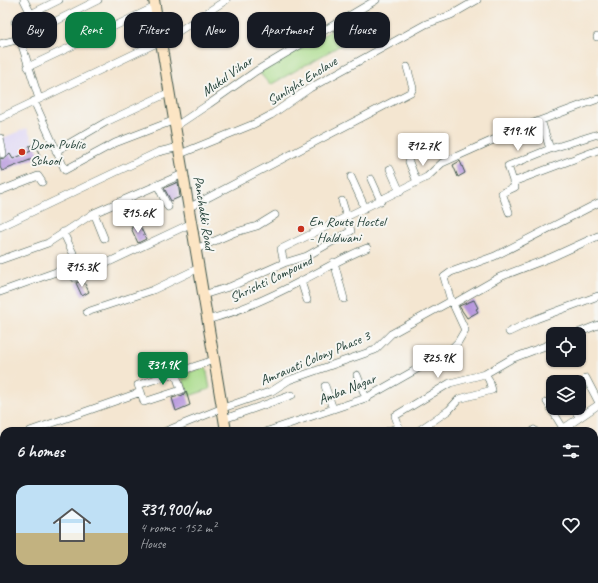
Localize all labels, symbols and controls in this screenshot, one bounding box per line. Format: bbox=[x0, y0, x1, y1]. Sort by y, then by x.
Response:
chip: Buy bbox=[12, 12, 57, 48]
chip: Rent bbox=[65, 12, 116, 48]
chip: Filters bbox=[124, 12, 183, 48]
chip: New bbox=[191, 12, 239, 48]
chip: Apartment bbox=[247, 12, 326, 48]
chip: House bbox=[334, 12, 390, 48]
street label: Mukul Vihar bbox=[198, 51, 257, 100]
street label: Sunlight Enclave bbox=[264, 52, 341, 109]
pin: ₹19.1K bbox=[485, 118, 551, 152]
text: ₹19.1K bbox=[502, 123, 534, 139]
pin: ₹12.7K bbox=[390, 133, 456, 167]
place label: Doon Public School bbox=[30, 136, 86, 169]
text: ₹12.7K bbox=[407, 138, 439, 154]
marker: Doon Public School bbox=[17, 147, 27, 157]
street label: Panchakki Road bbox=[190, 175, 219, 254]
pin: ₹15.6K bbox=[105, 200, 171, 234]
text: ₹15.6K bbox=[122, 205, 154, 221]
place label: En Route Hostel - Haldwani bbox=[309, 213, 388, 246]
marker: En Route Hostel - Haldwani bbox=[296, 224, 306, 234]
street label: Shrishti Compound bbox=[227, 251, 317, 306]
pin: ₹15.3K bbox=[49, 254, 115, 288]
text: ₹15.3K bbox=[66, 259, 98, 275]
street label: Amravati Colony Phase 3 bbox=[257, 326, 374, 389]
map controls bbox=[546, 327, 586, 415]
button: locate bbox=[546, 327, 586, 367]
pin: ₹25.9K bbox=[405, 345, 471, 379]
text: ₹25.9K bbox=[422, 350, 454, 366]
pin: ₹31.9K bbox=[130, 352, 196, 386]
text: ₹31.9K bbox=[147, 357, 179, 373]
street label: Amba Nagar bbox=[316, 369, 380, 408]
button: layers bbox=[546, 375, 586, 415]
icon: filters bbox=[560, 440, 582, 462]
text: 6 homes bbox=[16, 441, 64, 462]
text: ₹31,900/mo bbox=[140, 499, 211, 520]
icon: home bbox=[48, 501, 96, 549]
icon: heart bbox=[560, 514, 582, 536]
text: 4 rooms · 152 m² bbox=[140, 520, 216, 536]
text: House bbox=[140, 536, 165, 552]

